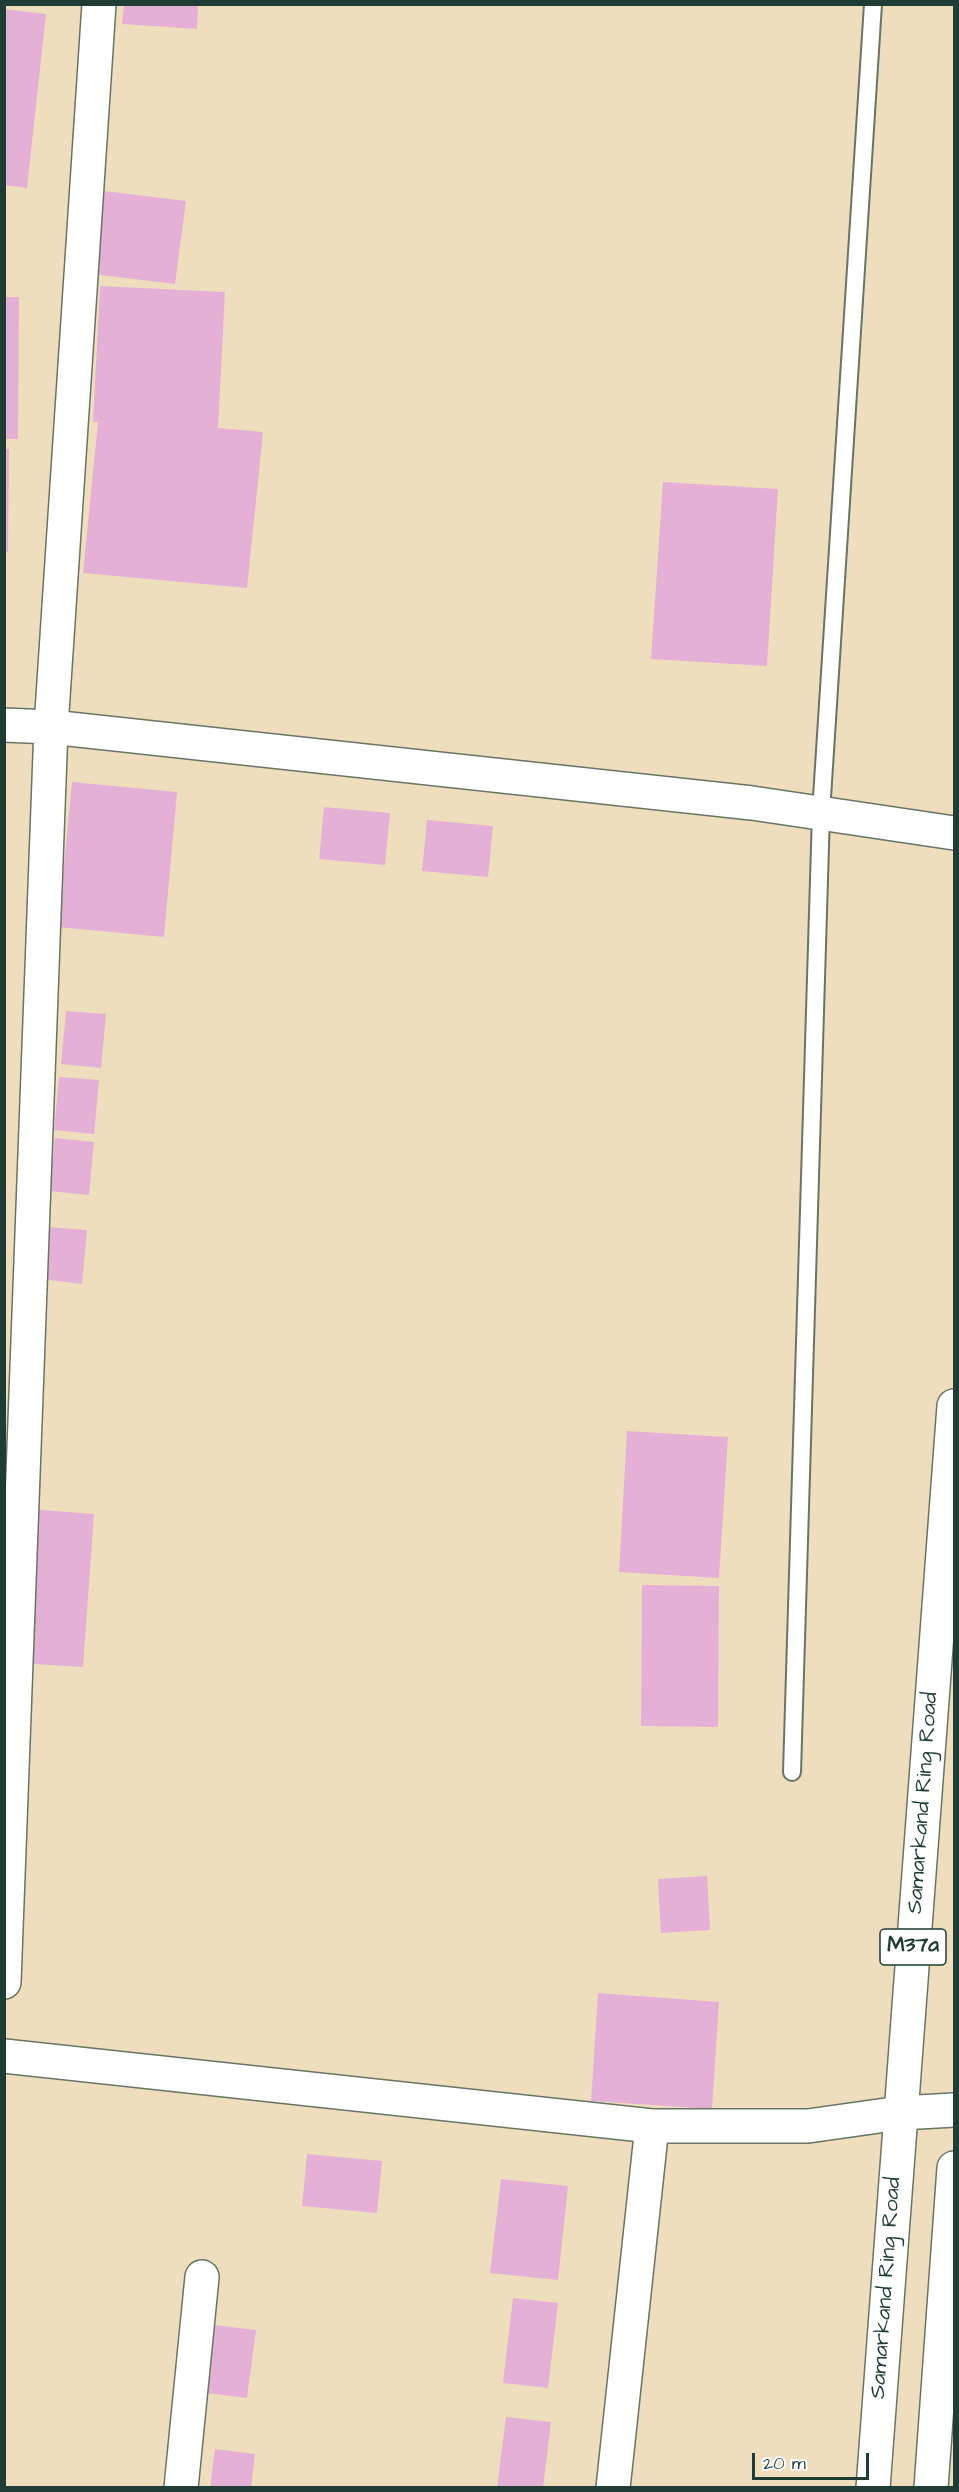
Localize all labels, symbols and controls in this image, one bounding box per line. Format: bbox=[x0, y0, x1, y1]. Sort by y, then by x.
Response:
street label: Samarkand Ring Road bbox=[903, 1691, 945, 1915]
road number: M37a bbox=[880, 1929, 946, 1965]
street label: Samarkand Ring Road bbox=[866, 2176, 908, 2400]
scale bar bbox=[755, 2441, 872, 2479]
text: 20 m bbox=[763, 2451, 806, 2476]

